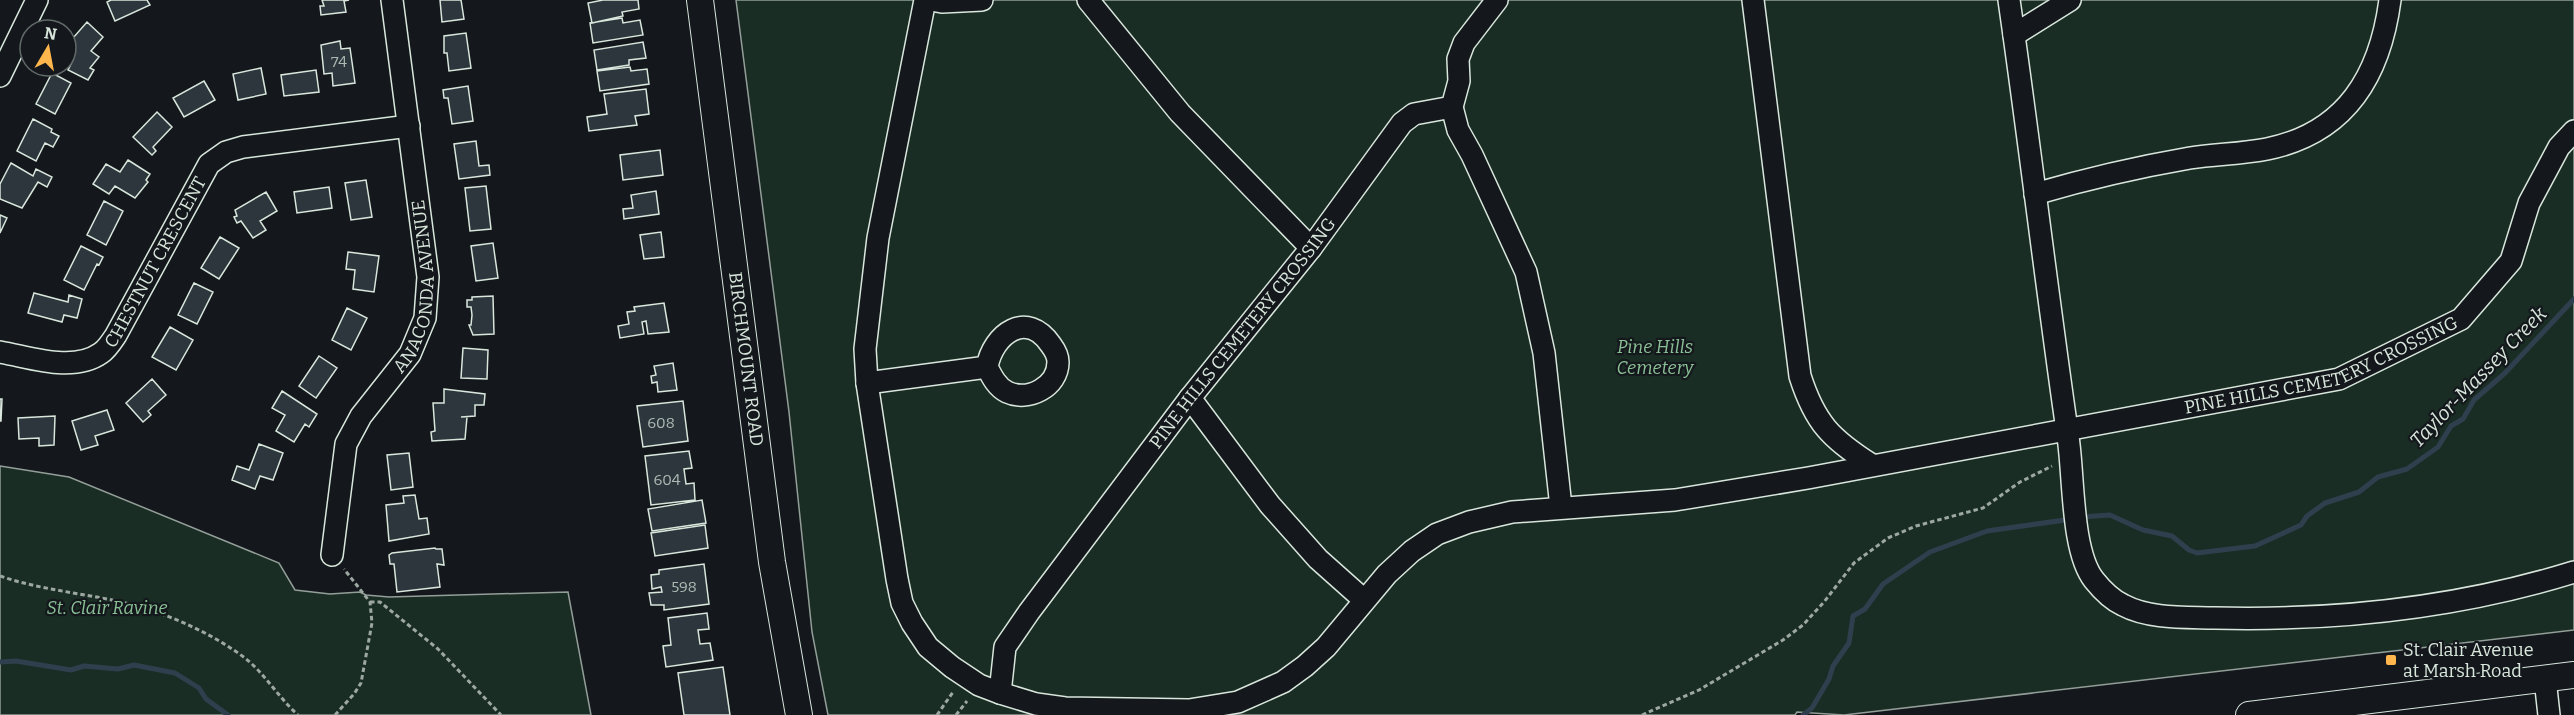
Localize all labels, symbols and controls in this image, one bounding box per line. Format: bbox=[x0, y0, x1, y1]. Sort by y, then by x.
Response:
north arrow bbox=[18, 18, 78, 78]
text: N bbox=[43, 23, 58, 44]
house number: 74 bbox=[331, 53, 347, 71]
street label: CHESTNUT CRESCENT bbox=[100, 173, 211, 352]
street label: ANACONDA AVENUE bbox=[388, 199, 439, 377]
street label: PINE HILLS CEMETERY CROSSING bbox=[1145, 213, 1340, 453]
street label: BIRCHMOUNT ROAD bbox=[724, 271, 768, 447]
water label: Taylor-Massey Creek bbox=[2405, 302, 2551, 452]
street label: PINE HILLS CEMETERY CROSSING bbox=[2183, 311, 2462, 419]
park label: Pine Hills Cemetery bbox=[1617, 336, 1694, 379]
house number: 608 bbox=[647, 414, 675, 432]
house number: 604 bbox=[653, 471, 681, 489]
house number: 598 bbox=[671, 578, 697, 596]
park label: St. Clair Ravine bbox=[46, 597, 168, 619]
place label: St. Clair Avenue at Marsh Road bbox=[2403, 639, 2534, 682]
marker: St. Clair Avenue at Marsh Road bbox=[2384, 653, 2398, 667]

